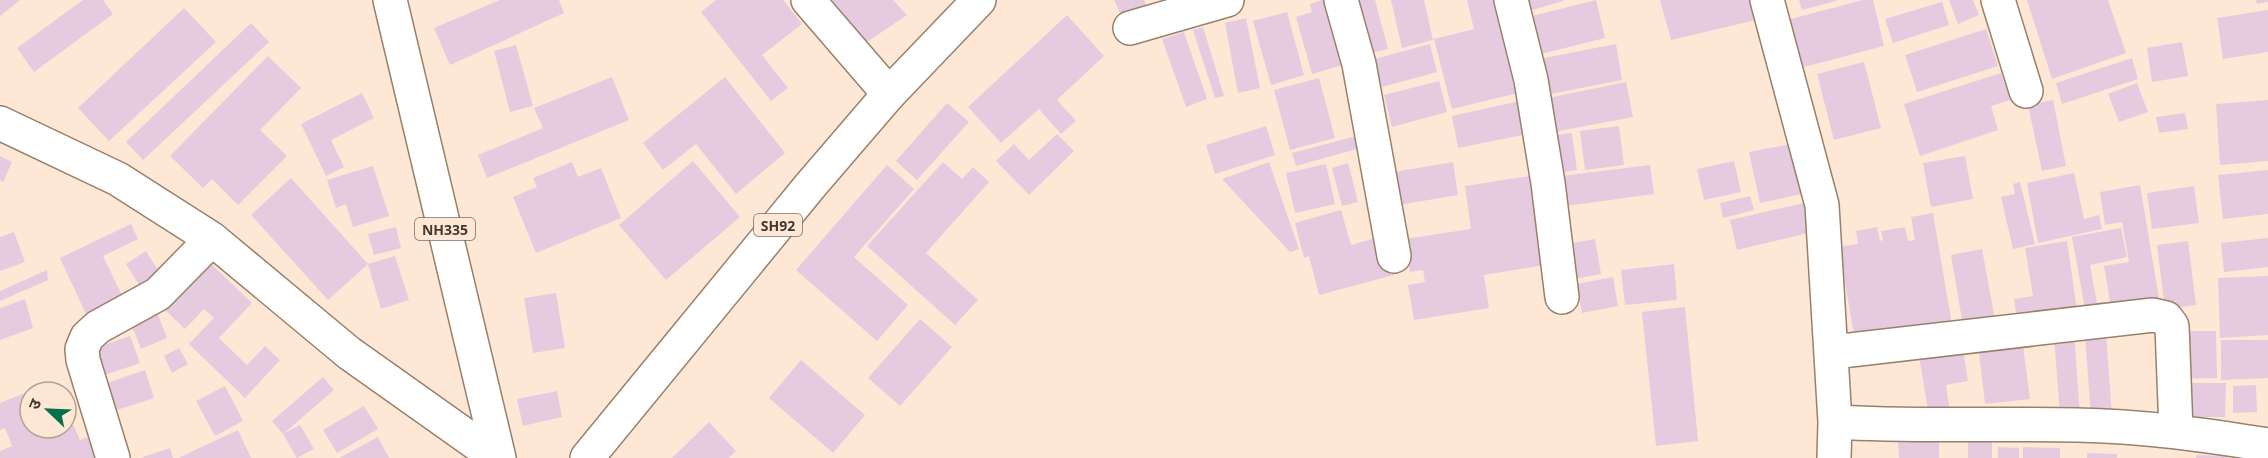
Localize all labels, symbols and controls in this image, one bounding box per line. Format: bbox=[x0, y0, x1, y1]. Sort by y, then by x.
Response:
road number: SH92 bbox=[754, 214, 802, 236]
road number: NH335 bbox=[415, 218, 475, 240]
north arrow bbox=[18, 380, 78, 440]
text: उ bbox=[22, 395, 46, 413]

